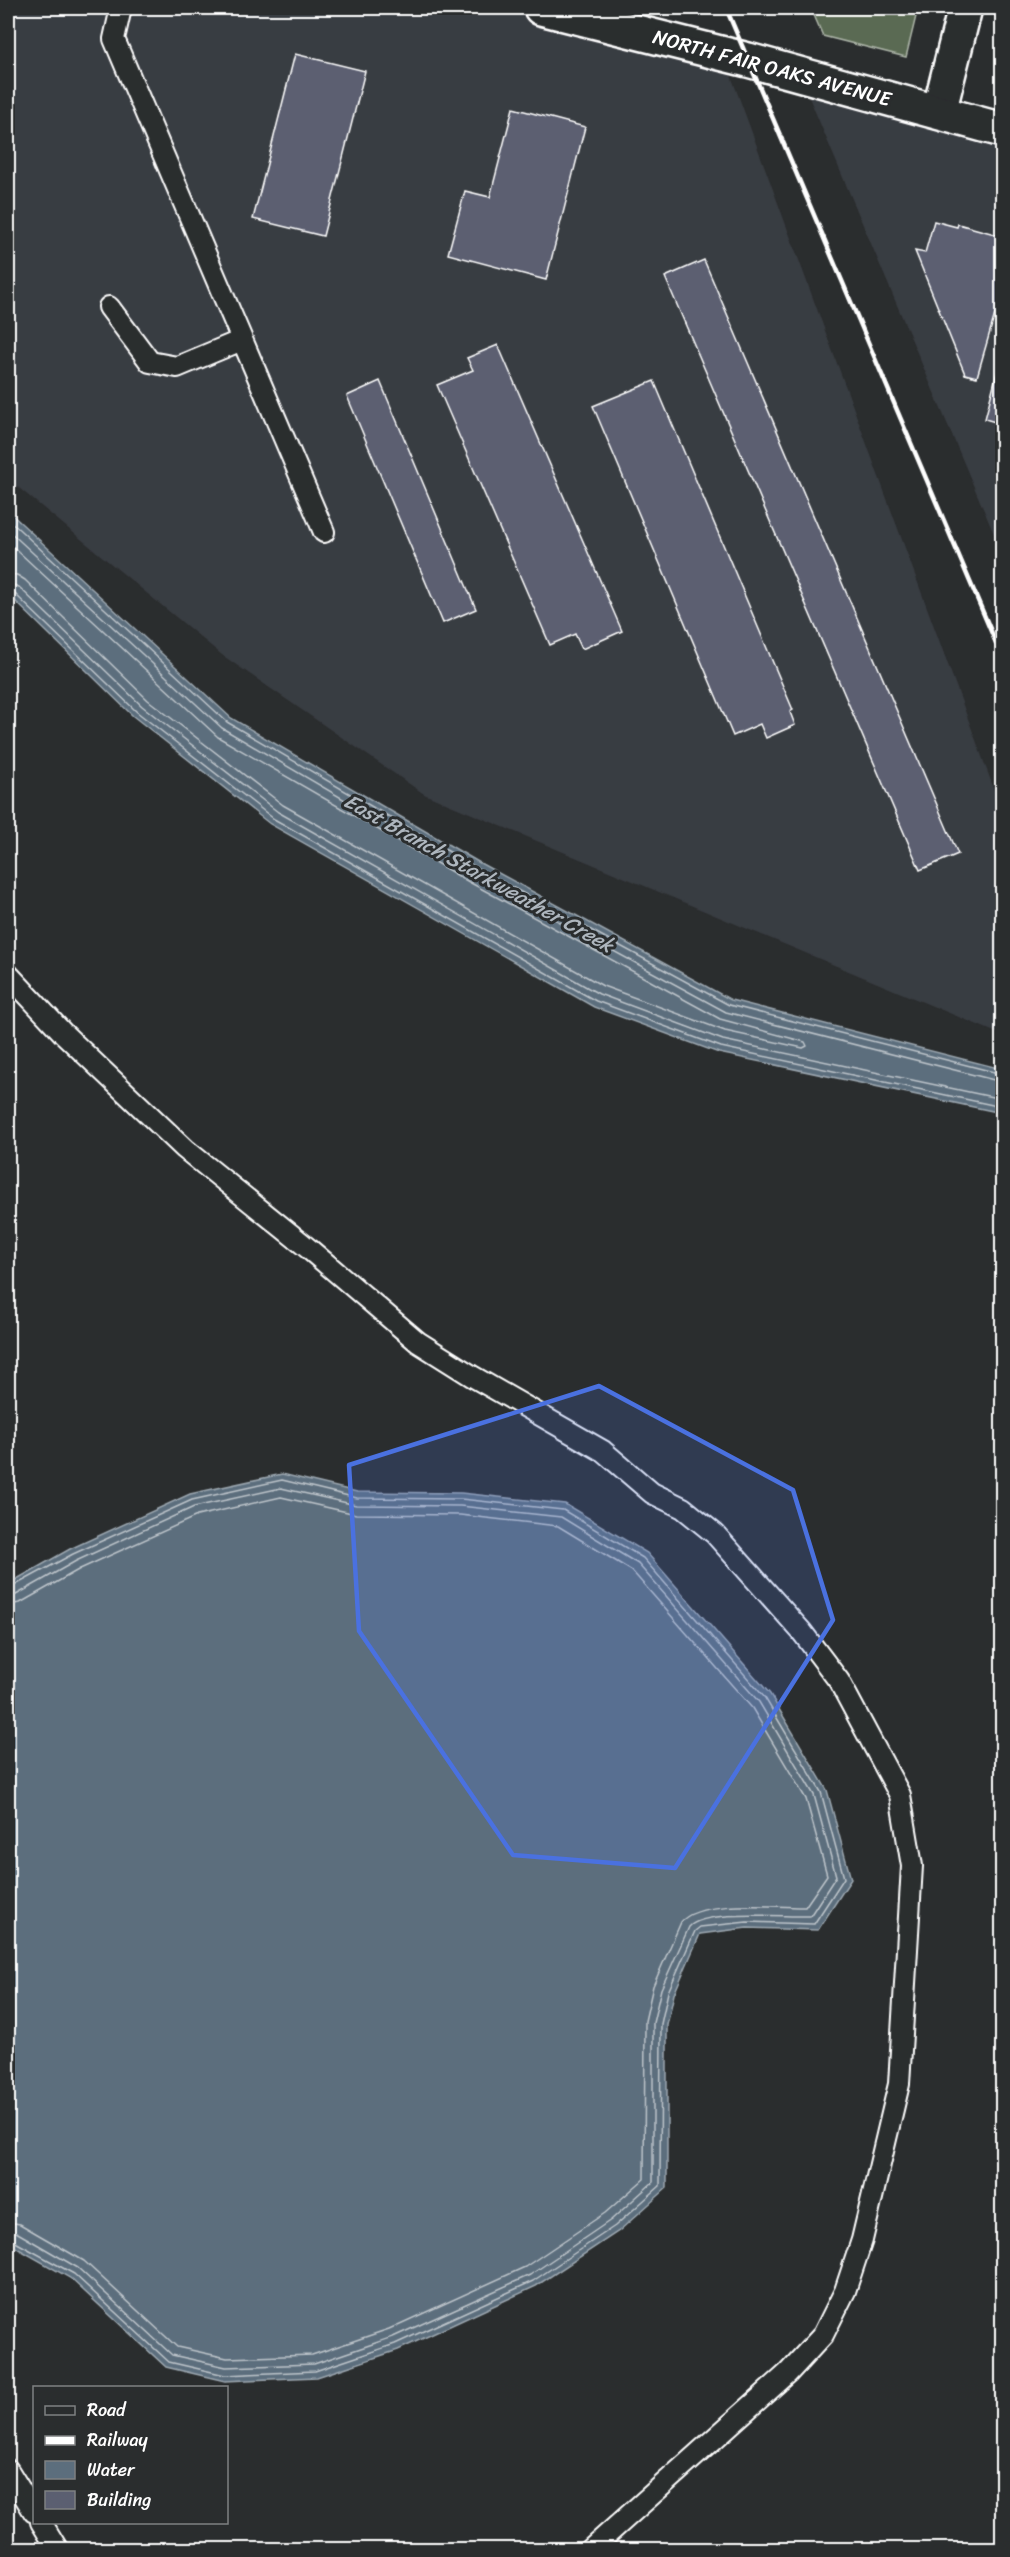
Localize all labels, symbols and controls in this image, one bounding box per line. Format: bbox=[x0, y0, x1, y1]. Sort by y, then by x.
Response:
street label: NORTH FAIR OAKS AVENUE bbox=[649, 19, 897, 117]
water label: East Branch Starkweather Creek bbox=[337, 783, 623, 964]
legend bbox=[33, 2386, 228, 2524]
text: Road bbox=[87, 2394, 127, 2426]
text: Railway bbox=[87, 2424, 149, 2456]
text: Water bbox=[87, 2454, 136, 2486]
text: Building bbox=[87, 2484, 151, 2516]

